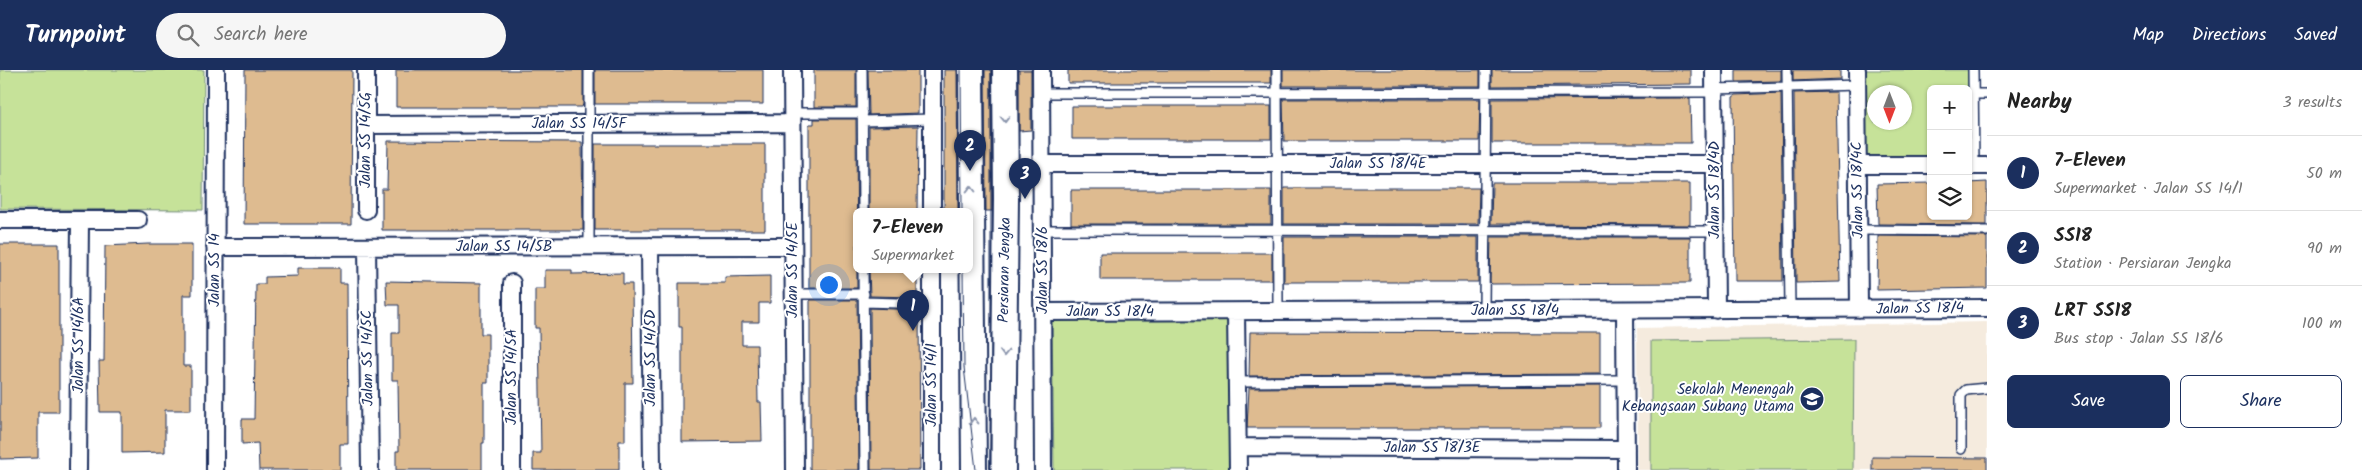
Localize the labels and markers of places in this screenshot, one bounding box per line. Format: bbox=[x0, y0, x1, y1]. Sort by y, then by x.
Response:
pin: 2 bbox=[954, 130, 986, 171]
pin: 3 bbox=[1009, 158, 1041, 199]
pin: 1 bbox=[897, 290, 929, 331]
place label: Sekolah Menengah Kebangsaan Subang Utama bbox=[1622, 378, 1794, 419]
school or university icon: Sekolah Menengah Kebangsaan Subang Utama bbox=[1799, 386, 1825, 412]

